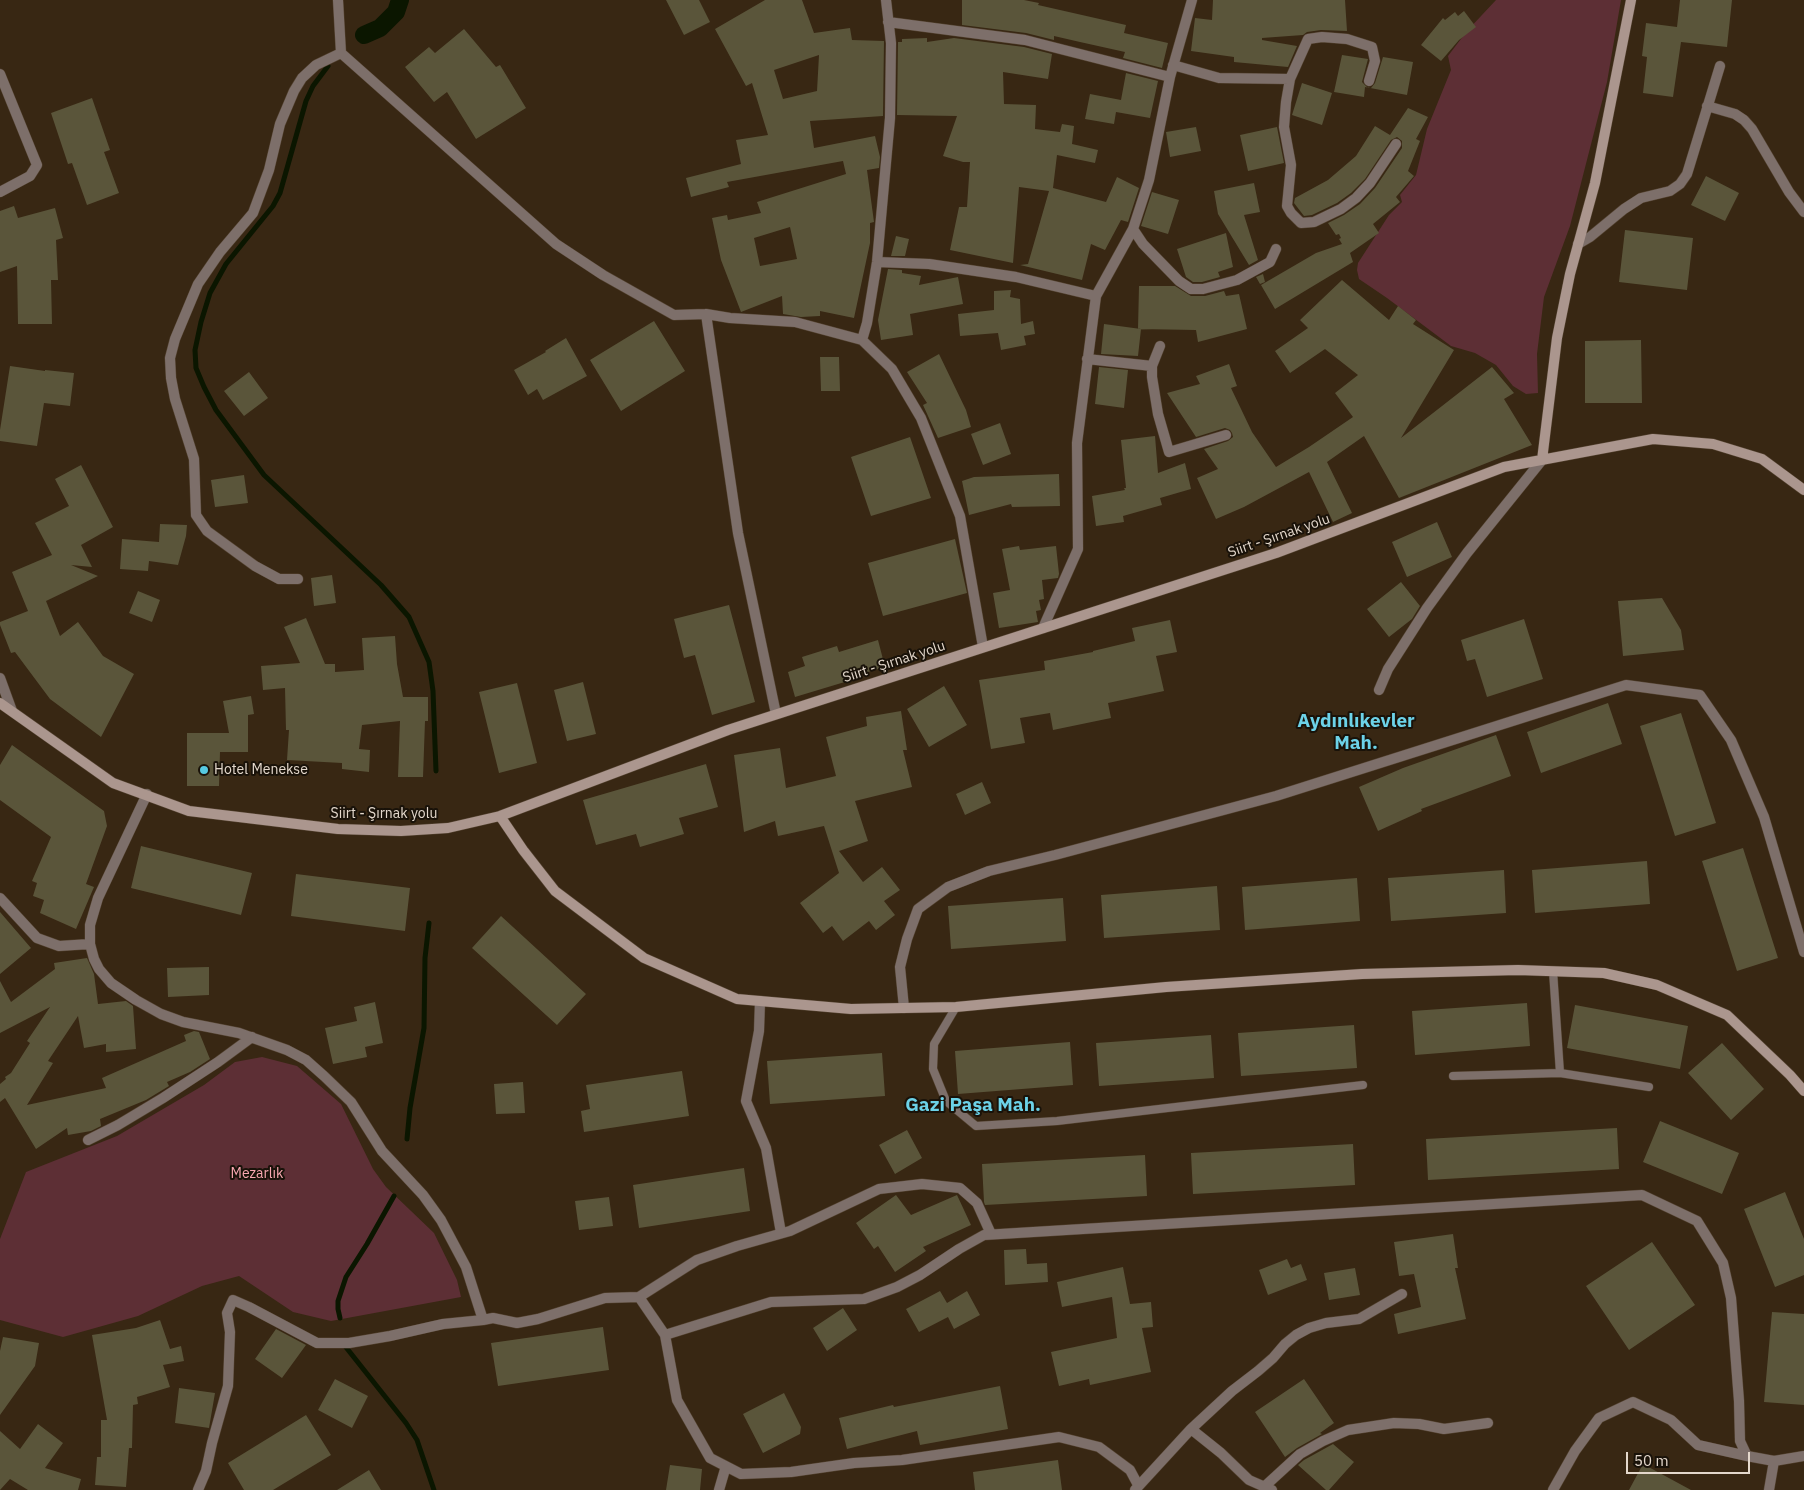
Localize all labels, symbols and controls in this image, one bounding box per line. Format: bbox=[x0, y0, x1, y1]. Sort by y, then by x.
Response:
street label: Siirt - Şırnak yolu bbox=[1226, 511, 1332, 561]
street label: Siirt - Şırnak yolu bbox=[841, 638, 947, 686]
district label: Aydınlıkevler Mah. bbox=[1297, 711, 1415, 755]
place label: Hotel Menekse bbox=[214, 762, 308, 778]
marker: Hotel Menekse bbox=[198, 764, 210, 776]
street label: Siirt - Şırnak yolu bbox=[331, 806, 437, 822]
district label: Gazi Paşa Mah. bbox=[905, 1095, 1041, 1117]
park label: Mezarlık bbox=[231, 1166, 283, 1182]
scale bar bbox=[1629, 1442, 1753, 1474]
text: 50 m bbox=[1634, 1451, 1669, 1470]

